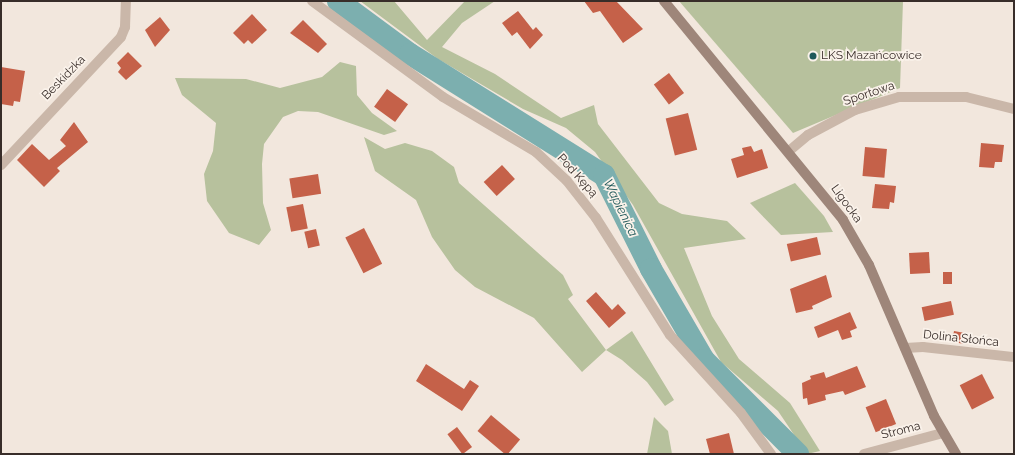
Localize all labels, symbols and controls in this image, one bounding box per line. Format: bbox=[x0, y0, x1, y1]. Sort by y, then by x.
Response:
place label: LKS Mazańcowice bbox=[821, 49, 922, 63]
marker: LKS Mazańcowice bbox=[808, 51, 818, 61]
street label: Beskidzka bbox=[39, 53, 89, 103]
street label: Sportowa bbox=[842, 79, 896, 109]
street label: Pod Kępą bbox=[554, 151, 600, 201]
water label: Wapienica bbox=[599, 177, 641, 239]
street label: Ligocka bbox=[827, 182, 865, 226]
street label: Dolina Słońca bbox=[922, 328, 1000, 350]
street label: Stroma bbox=[880, 419, 922, 443]

